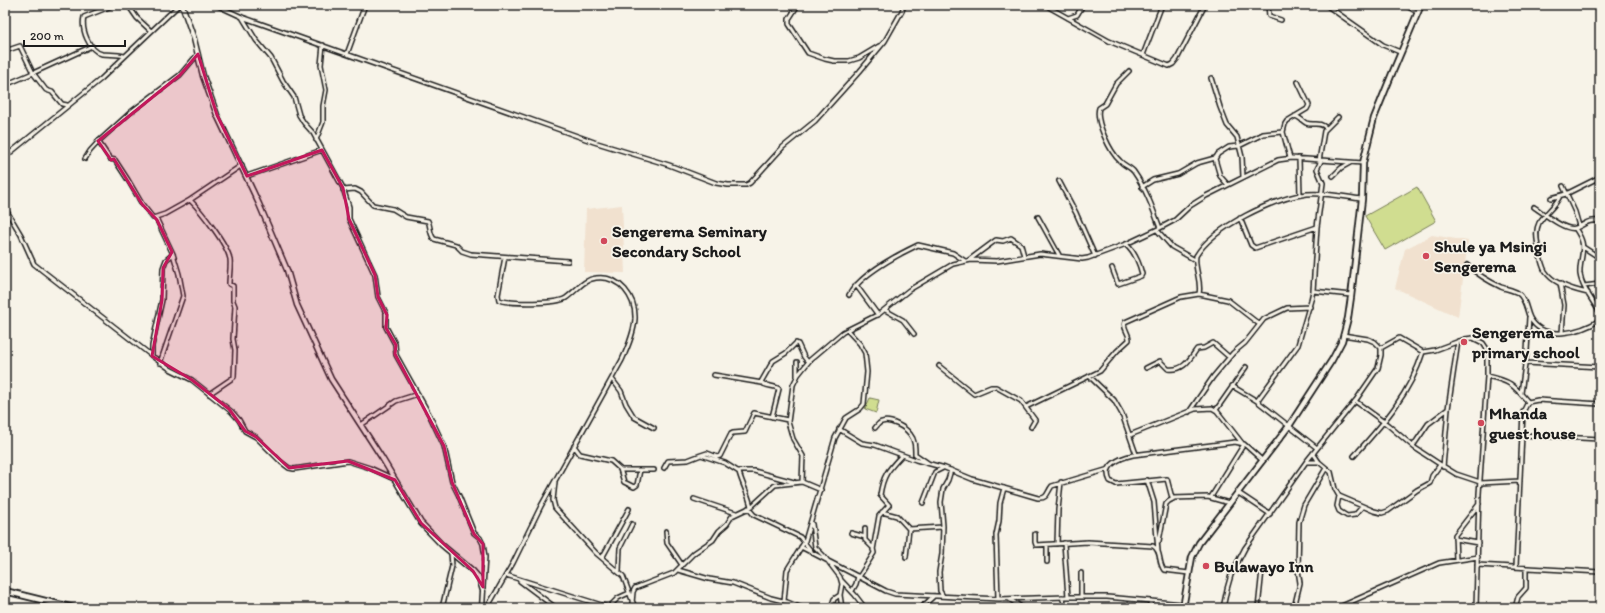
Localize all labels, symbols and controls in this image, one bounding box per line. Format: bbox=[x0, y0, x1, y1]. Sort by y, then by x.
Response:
scale bar bbox=[24, 22, 125, 48]
text: 200 m bbox=[30, 29, 64, 43]
place label: Sengerema Seminary Secondary School bbox=[612, 221, 768, 262]
marker: Sengerema Seminary Secondary School bbox=[599, 236, 609, 246]
place label: Shule ya Msingi Sengerema bbox=[1434, 236, 1547, 277]
marker: Shule ya Msingi Sengerema bbox=[1421, 251, 1431, 261]
place label: Sengerema primary school bbox=[1471, 322, 1580, 363]
marker: Sengerema primary school bbox=[1459, 337, 1469, 347]
place label: Mhanda guest house bbox=[1489, 403, 1576, 444]
marker: Mhanda guest house bbox=[1476, 418, 1486, 428]
place label: Bulawayo Inn bbox=[1214, 556, 1314, 577]
marker: Bulawayo Inn bbox=[1201, 561, 1211, 571]

